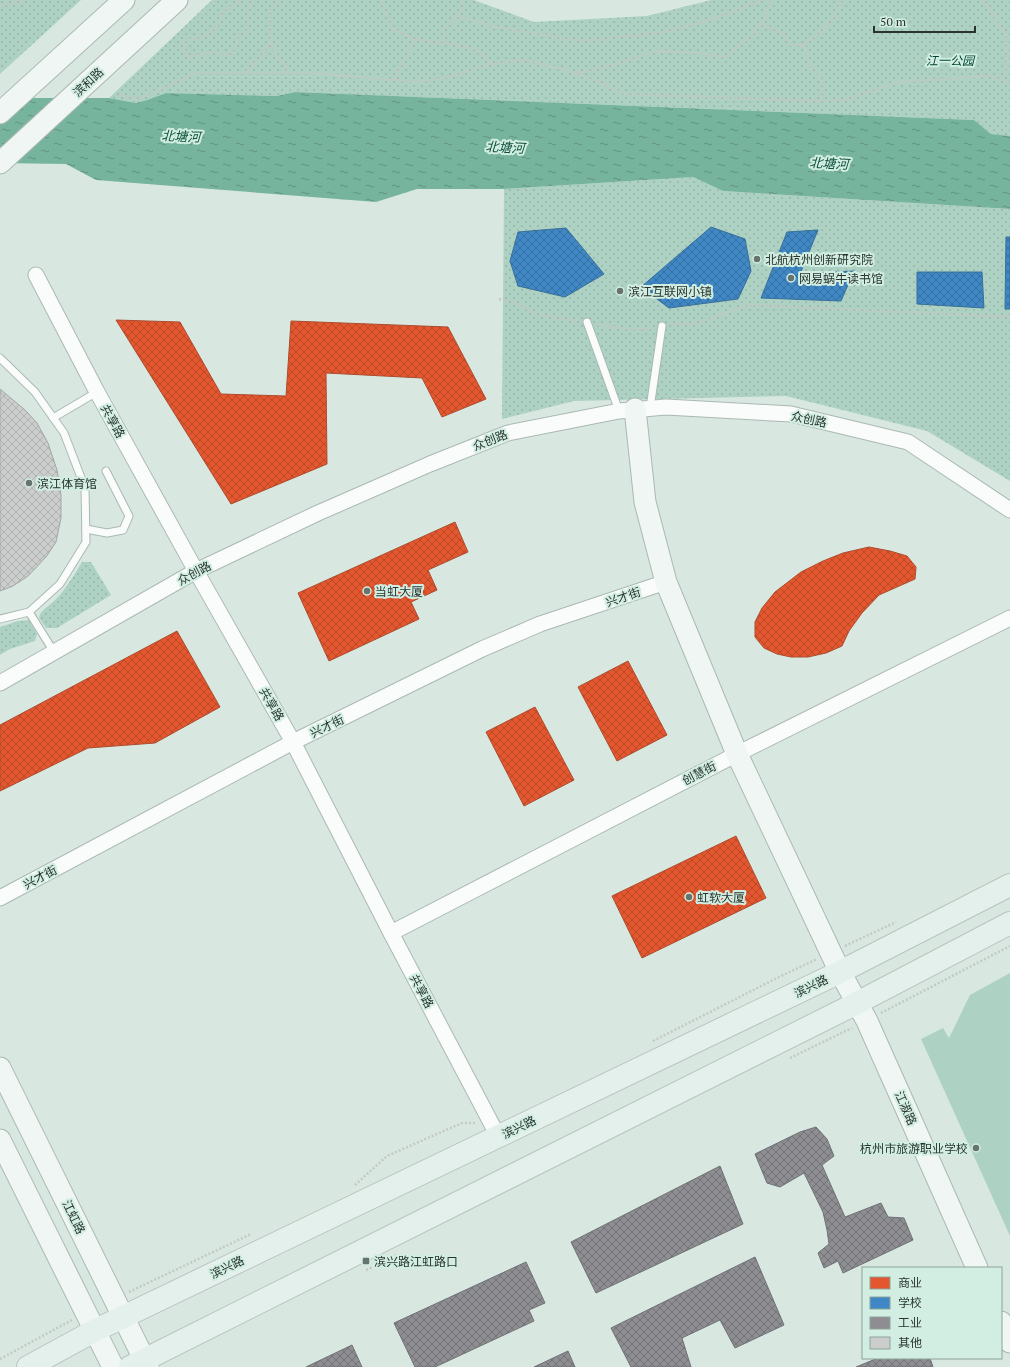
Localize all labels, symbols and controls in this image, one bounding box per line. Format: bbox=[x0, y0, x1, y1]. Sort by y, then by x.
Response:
scale bar bbox=[874, 8, 975, 34]
text: 50 m bbox=[880, 14, 907, 29]
park label: 江一公园 bbox=[926, 53, 976, 68]
street label: 滨和路 bbox=[70, 64, 106, 100]
water label: 北塘河 bbox=[161, 126, 204, 146]
water label: 北塘河 bbox=[485, 137, 528, 157]
water label: 北塘河 bbox=[809, 153, 852, 173]
place label: 北航杭州创新研究院 bbox=[765, 252, 873, 267]
marker: 北航杭州创新研究院 bbox=[752, 254, 762, 264]
place label: 网易蜗牛读书馆 bbox=[799, 271, 883, 286]
marker: 网易蜗牛读书馆 bbox=[786, 273, 796, 283]
place label: 滨江互联网小镇 bbox=[628, 284, 712, 299]
marker: 滨江互联网小镇 bbox=[615, 286, 625, 296]
street label: 共享路 bbox=[98, 402, 128, 440]
street label: 众创路 bbox=[790, 408, 828, 430]
street label: 众创路 bbox=[471, 427, 509, 453]
place label: 滨江体育馆 bbox=[37, 476, 97, 491]
marker: 滨江体育馆 bbox=[24, 478, 34, 488]
street label: 众创路 bbox=[175, 558, 213, 588]
place label: 当虹大厦 bbox=[375, 584, 423, 599]
street label: 兴才街 bbox=[604, 584, 642, 610]
marker: 当虹大厦 bbox=[362, 586, 372, 596]
street label: 共享路 bbox=[257, 685, 287, 723]
street label: 兴才街 bbox=[308, 711, 346, 741]
street label: 创慧街 bbox=[680, 758, 718, 788]
street label: 兴才街 bbox=[21, 862, 59, 892]
place label: 虹软大厦 bbox=[697, 890, 745, 905]
marker: 虹软大厦 bbox=[684, 892, 694, 902]
street label: 滨兴路 bbox=[792, 971, 830, 1001]
street label: 共享路 bbox=[407, 972, 437, 1010]
street label: 江淑路 bbox=[892, 1088, 920, 1128]
street label: 滨兴路 bbox=[500, 1112, 538, 1142]
place label: 杭州市旅游职业学校 bbox=[860, 1141, 968, 1156]
marker: 杭州市旅游职业学校 bbox=[971, 1143, 981, 1153]
street label: 江虹路 bbox=[59, 1198, 89, 1236]
street label: 滨兴路 bbox=[208, 1252, 246, 1282]
place label: 滨兴路江虹路口 bbox=[374, 1254, 458, 1269]
marker: 滨兴路江虹路口 bbox=[361, 1256, 371, 1266]
legend bbox=[862, 1267, 1002, 1359]
text: 商业 bbox=[898, 1275, 922, 1290]
text: 学校 bbox=[898, 1295, 922, 1310]
text: 工业 bbox=[898, 1315, 922, 1330]
text: 其他 bbox=[898, 1335, 922, 1350]

